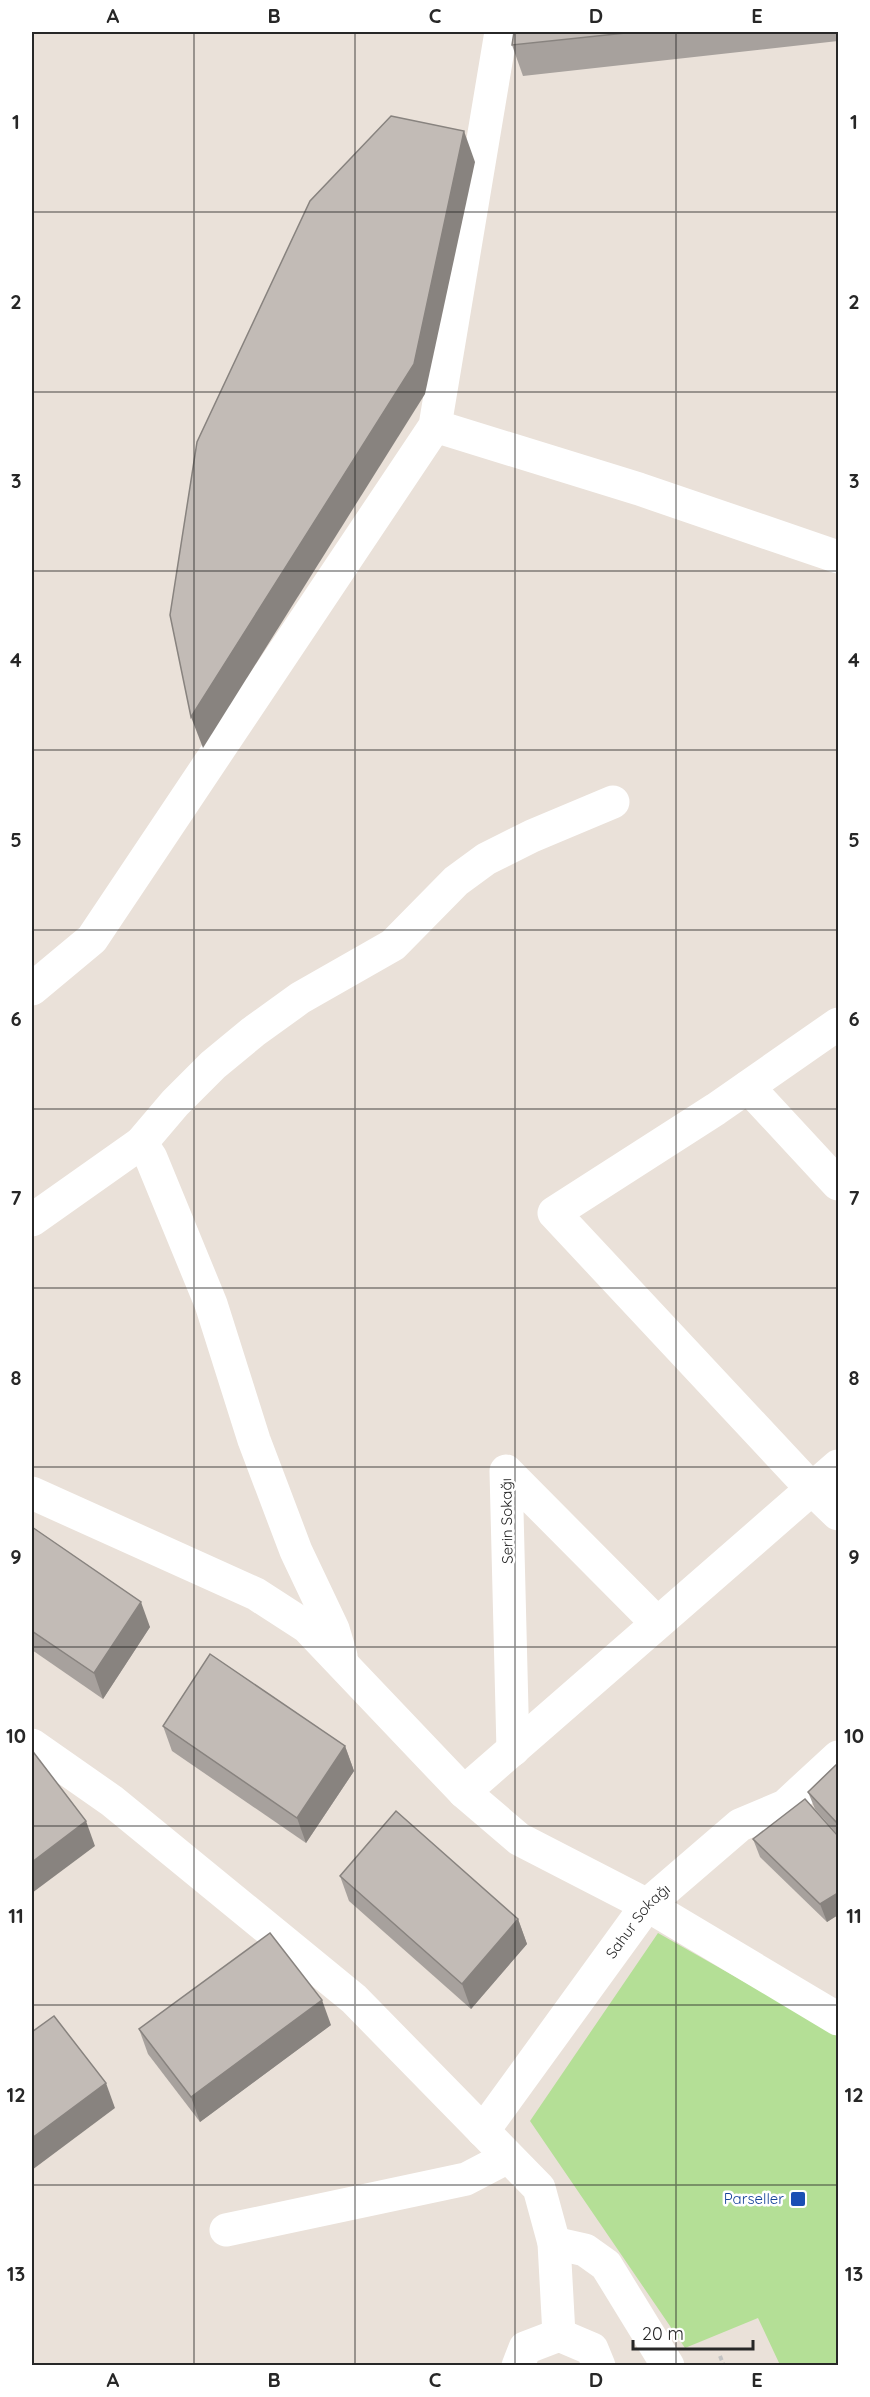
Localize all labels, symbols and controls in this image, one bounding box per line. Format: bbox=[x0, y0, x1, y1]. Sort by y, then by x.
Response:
text: A bbox=[107, 3, 120, 28]
text: B bbox=[267, 3, 281, 28]
text: C bbox=[429, 3, 442, 28]
text: D bbox=[589, 3, 603, 28]
text: E bbox=[751, 3, 763, 28]
text: 1 bbox=[12, 109, 20, 134]
text: 1 bbox=[850, 109, 858, 134]
text: 2 bbox=[10, 289, 22, 314]
text: 2 bbox=[848, 289, 860, 314]
text: 3 bbox=[11, 468, 21, 493]
text: 3 bbox=[849, 468, 859, 493]
text: 4 bbox=[10, 647, 22, 672]
text: 4 bbox=[848, 647, 860, 672]
text: 5 bbox=[10, 827, 22, 852]
text: 5 bbox=[848, 827, 860, 852]
text: 6 bbox=[10, 1006, 22, 1031]
text: 6 bbox=[848, 1006, 860, 1031]
text: 7 bbox=[11, 1185, 22, 1210]
text: 7 bbox=[849, 1185, 860, 1210]
text: 8 bbox=[11, 1365, 22, 1390]
text: 8 bbox=[849, 1365, 860, 1390]
street label: Serin Sokağı bbox=[496, 1478, 517, 1564]
text: 9 bbox=[10, 1544, 22, 1569]
text: 9 bbox=[848, 1544, 860, 1569]
text: 10 bbox=[6, 1723, 26, 1748]
text: 10 bbox=[844, 1723, 864, 1748]
street label: Sahur Sokağı bbox=[601, 1879, 674, 1962]
text: 11 bbox=[8, 1903, 24, 1928]
text: 11 bbox=[846, 1903, 862, 1928]
text: 12 bbox=[6, 2082, 26, 2107]
text: 12 bbox=[844, 2082, 864, 2107]
place label: Parseller bbox=[724, 2189, 784, 2208]
marker: Parseller bbox=[789, 2190, 807, 2208]
text: 13 bbox=[7, 2261, 25, 2286]
text: 13 bbox=[845, 2261, 863, 2286]
scale bar bbox=[633, 2313, 753, 2351]
text: 20 m bbox=[642, 2322, 684, 2345]
text: A bbox=[107, 2367, 120, 2392]
text: B bbox=[267, 2367, 281, 2392]
text: C bbox=[429, 2367, 442, 2392]
text: D bbox=[589, 2367, 603, 2392]
text: E bbox=[751, 2367, 763, 2392]

